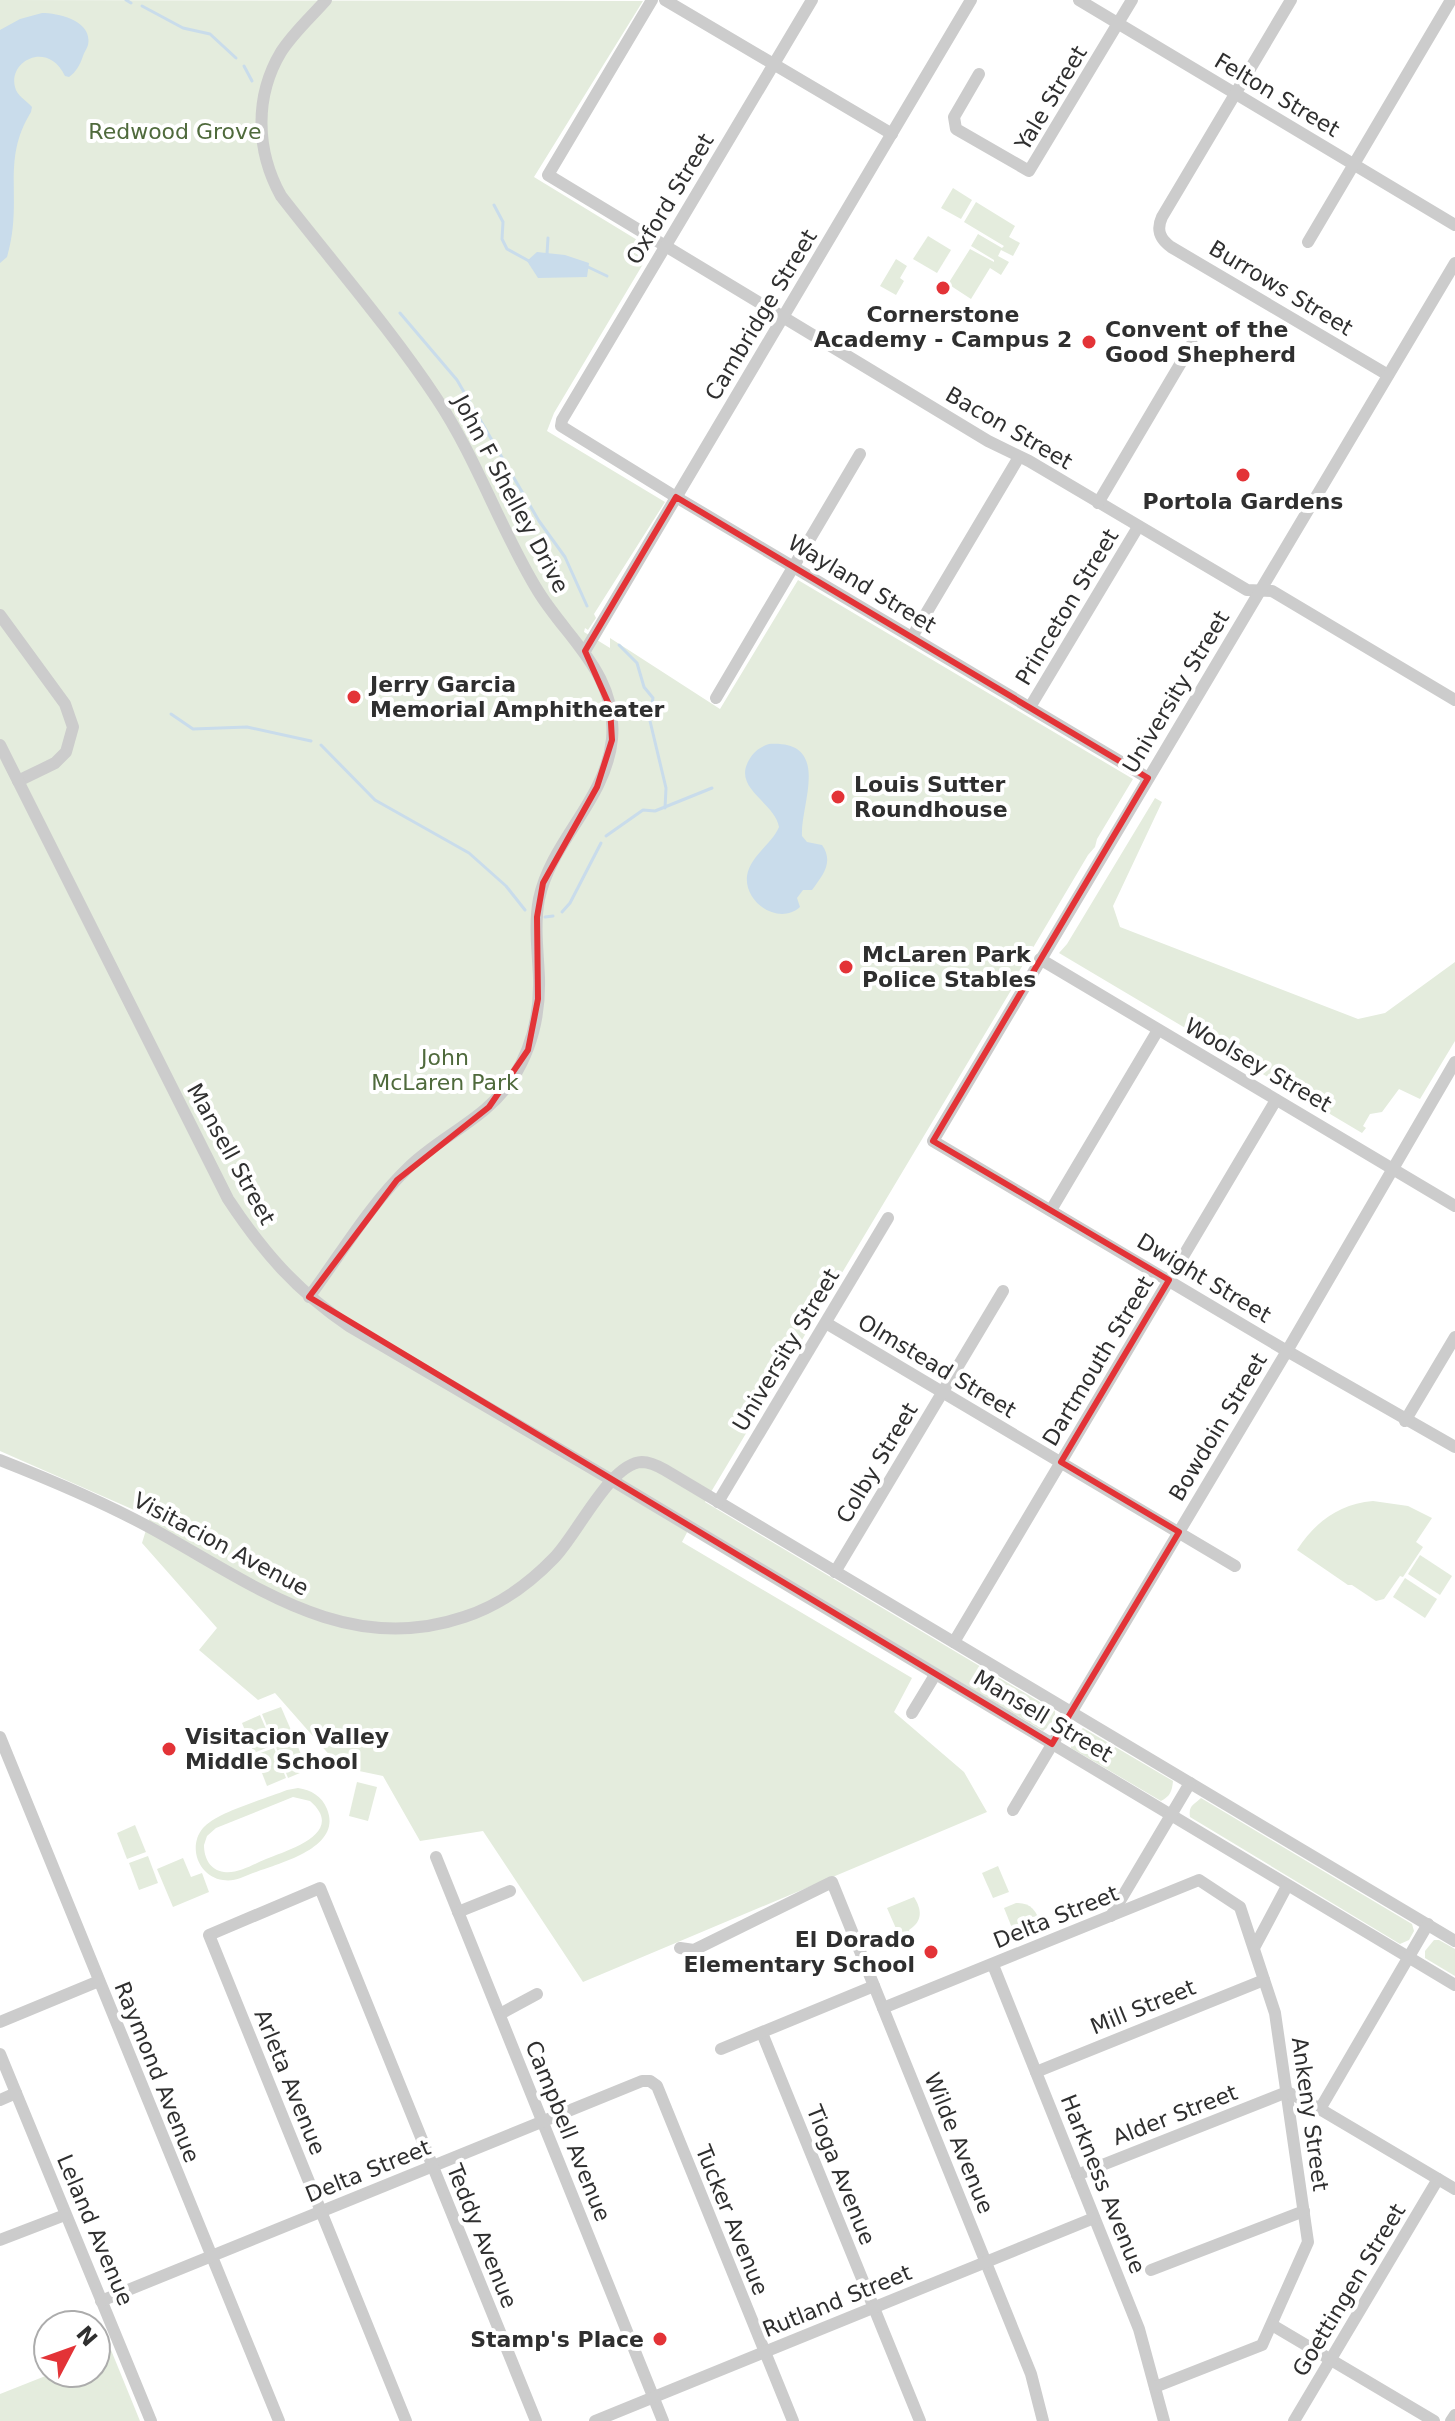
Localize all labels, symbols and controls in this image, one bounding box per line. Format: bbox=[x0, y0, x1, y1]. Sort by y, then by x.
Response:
street label: Yale Street bbox=[1010, 41, 1092, 156]
street label: Felton Street bbox=[1210, 48, 1344, 142]
park label: Redwood Grove bbox=[88, 119, 262, 144]
street label: Oxford Street bbox=[621, 129, 719, 269]
street label: Cambridge Street bbox=[700, 225, 822, 405]
street label: Burrows Street bbox=[1205, 235, 1358, 341]
marker: Cornerstone Academy - Campus 2 bbox=[934, 279, 952, 297]
place label: Cornerstone Academy - Campus 2 bbox=[814, 302, 1072, 352]
place label: Convent of the Good Shepherd bbox=[1105, 317, 1296, 367]
marker: Convent of the Good Shepherd bbox=[1080, 333, 1098, 351]
street label: Bacon Street bbox=[941, 382, 1077, 474]
street label: John F Shelley Drive bbox=[447, 389, 574, 597]
marker: Portola Gardens bbox=[1234, 466, 1252, 484]
place label: Portola Gardens bbox=[1143, 489, 1343, 514]
street label: Princeton Street bbox=[1011, 524, 1124, 690]
street label: Wayland Street bbox=[783, 530, 941, 638]
street label: University Street bbox=[1118, 606, 1234, 778]
place label: Jerry Garcia Memorial Amphitheater bbox=[368, 672, 665, 722]
marker: Jerry Garcia Memorial Amphitheater bbox=[345, 688, 363, 706]
place label: Louis Sutter Roundhouse bbox=[854, 772, 1008, 822]
marker: Louis Sutter Roundhouse bbox=[829, 788, 847, 806]
place label: McLaren Park Police Stables bbox=[862, 942, 1036, 992]
marker: McLaren Park Police Stables bbox=[837, 958, 855, 976]
street label: Woolsey Street bbox=[1180, 1013, 1336, 1117]
park label: John McLaren Park bbox=[371, 1045, 519, 1095]
street label: Mansell Street bbox=[182, 1079, 280, 1229]
street label: Dwight Street bbox=[1133, 1228, 1276, 1328]
street label: University Street bbox=[728, 1264, 844, 1436]
street label: Dartmouth Street bbox=[1037, 1271, 1159, 1450]
street label: Olmstead Street bbox=[854, 1309, 1021, 1423]
street label: Bowdoin Street bbox=[1164, 1348, 1272, 1505]
street label: Colby Street bbox=[831, 1398, 923, 1528]
street label: Visitacion Avenue bbox=[129, 1487, 313, 1601]
street label: Mansell Street bbox=[969, 1665, 1117, 1767]
place label: Visitacion Valley Middle School bbox=[185, 1724, 389, 1774]
marker: Visitacion Valley Middle School bbox=[160, 1740, 178, 1758]
street label: Delta Street bbox=[990, 1880, 1122, 1953]
place label: El Dorado Elementary School bbox=[683, 1927, 915, 1977]
marker: El Dorado Elementary School bbox=[922, 1943, 940, 1961]
street label: Mill Street bbox=[1087, 1974, 1200, 2039]
street label: Raymond Avenue bbox=[109, 1978, 205, 2166]
street label: Arleta Avenue bbox=[249, 2006, 331, 2158]
street label: Ankeny Street bbox=[1287, 2035, 1333, 2193]
street label: Campbell Avenue bbox=[520, 2037, 616, 2225]
street label: Wilde Avenue bbox=[919, 2069, 999, 2217]
street label: Alder Street bbox=[1109, 2080, 1241, 2150]
street label: Harkness Avenue bbox=[1056, 2091, 1150, 2277]
street label: Tioga Avenue bbox=[801, 2101, 880, 2249]
street label: Delta Street bbox=[302, 2134, 434, 2207]
street label: Tucker Avenue bbox=[690, 2140, 773, 2299]
street label: Leland Avenue bbox=[52, 2151, 138, 2309]
street label: Teddy Avenue bbox=[441, 2159, 522, 2312]
street label: Goettingen Street bbox=[1288, 2199, 1411, 2381]
street label: Rutland Street bbox=[759, 2260, 915, 2342]
north arrow bbox=[32, 2309, 112, 2389]
text: N bbox=[71, 2321, 102, 2351]
place label: Stamp's Place bbox=[470, 2327, 644, 2352]
marker: Stamp's Place bbox=[651, 2330, 669, 2348]

